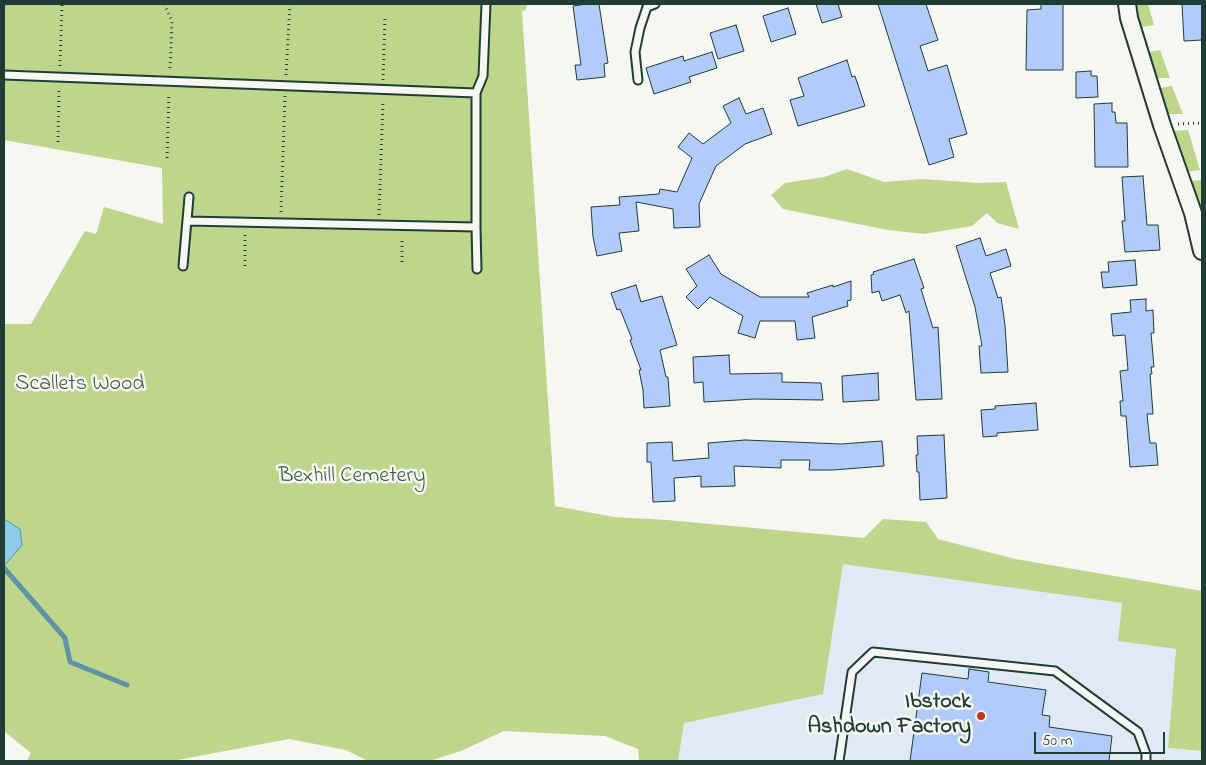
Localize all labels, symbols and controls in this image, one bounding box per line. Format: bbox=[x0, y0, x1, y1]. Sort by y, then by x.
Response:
park label: Scallets Wood bbox=[15, 372, 145, 398]
park label: Bexhill Cemetery bbox=[279, 464, 425, 490]
place label: Ibstock Ashdown Factory bbox=[807, 690, 971, 741]
marker: Ibstock Ashdown Factory bbox=[975, 710, 987, 722]
scale bar bbox=[1036, 722, 1167, 754]
text: 50 m bbox=[1042, 730, 1072, 752]

